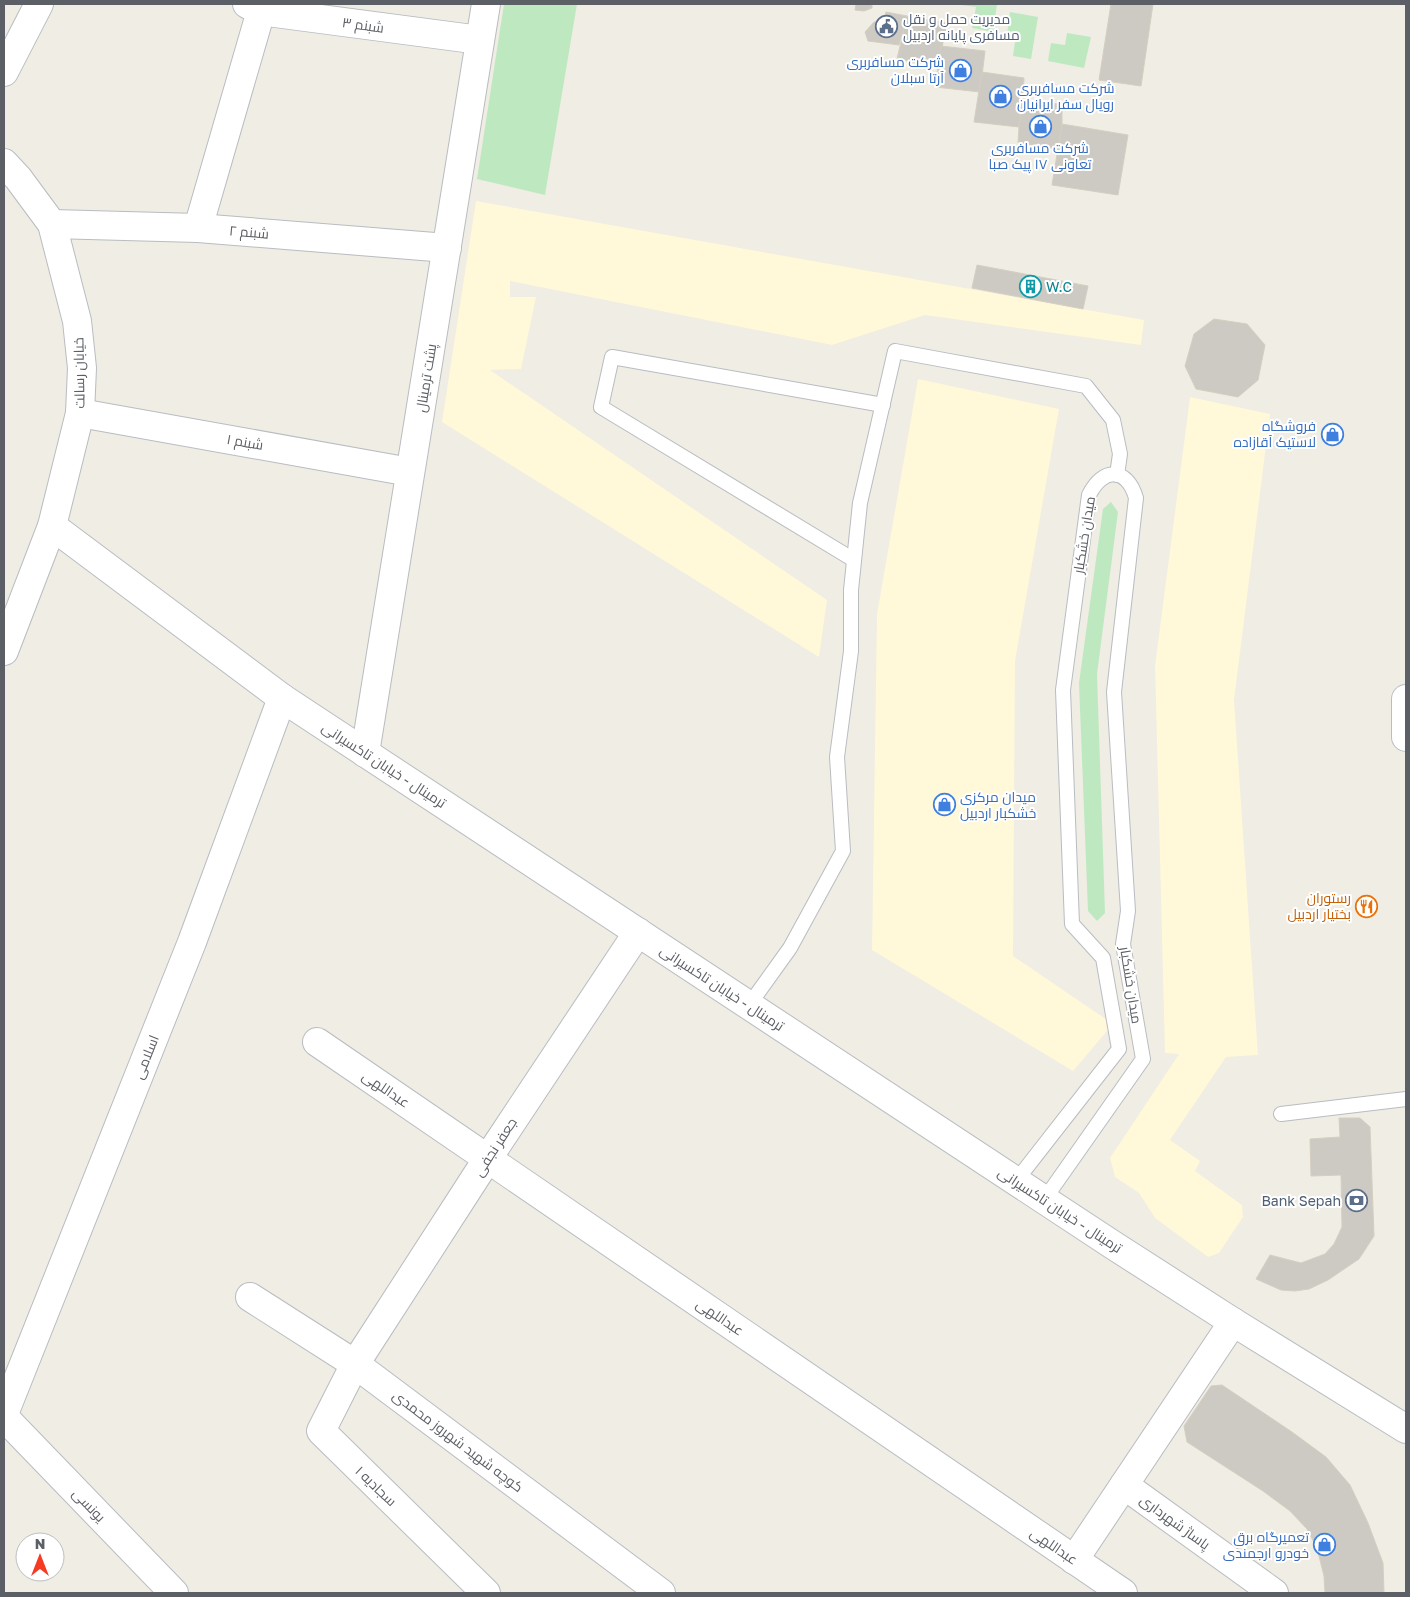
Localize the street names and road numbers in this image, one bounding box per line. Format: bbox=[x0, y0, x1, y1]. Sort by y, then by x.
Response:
street label: شبنم ۳ bbox=[341, 13, 385, 38]
street label: شبنم ۲ bbox=[228, 221, 270, 244]
street label: خیابان رسالت bbox=[69, 337, 88, 409]
street label: پشت ترمینال bbox=[412, 342, 441, 414]
street label: شبنم ۱ bbox=[225, 430, 265, 455]
street label: میدان خشکبار bbox=[1069, 495, 1098, 576]
street label: ترمینال - خیابان تاکسیرانی bbox=[319, 718, 450, 812]
street label: ترمینال - خیابان تاکسیرانی bbox=[657, 941, 788, 1035]
street label: میدان خشکبار bbox=[1117, 944, 1146, 1025]
street label: اسلامی bbox=[129, 1032, 162, 1081]
street label: عبداللهی bbox=[359, 1067, 413, 1111]
street label: جعفر نجفی bbox=[469, 1114, 520, 1179]
street label: ترمینال - خیابان تاکسیرانی bbox=[995, 1163, 1126, 1257]
street label: عبداللهی bbox=[693, 1295, 747, 1339]
street label: کوچه شهید شهروز محمدی bbox=[389, 1386, 527, 1497]
street label: سجادیه ۱ bbox=[352, 1462, 400, 1509]
street label: یونسی bbox=[69, 1484, 110, 1525]
street label: پاساژ شهرداری bbox=[1136, 1490, 1214, 1554]
street label: عبداللهی bbox=[1027, 1524, 1081, 1568]

